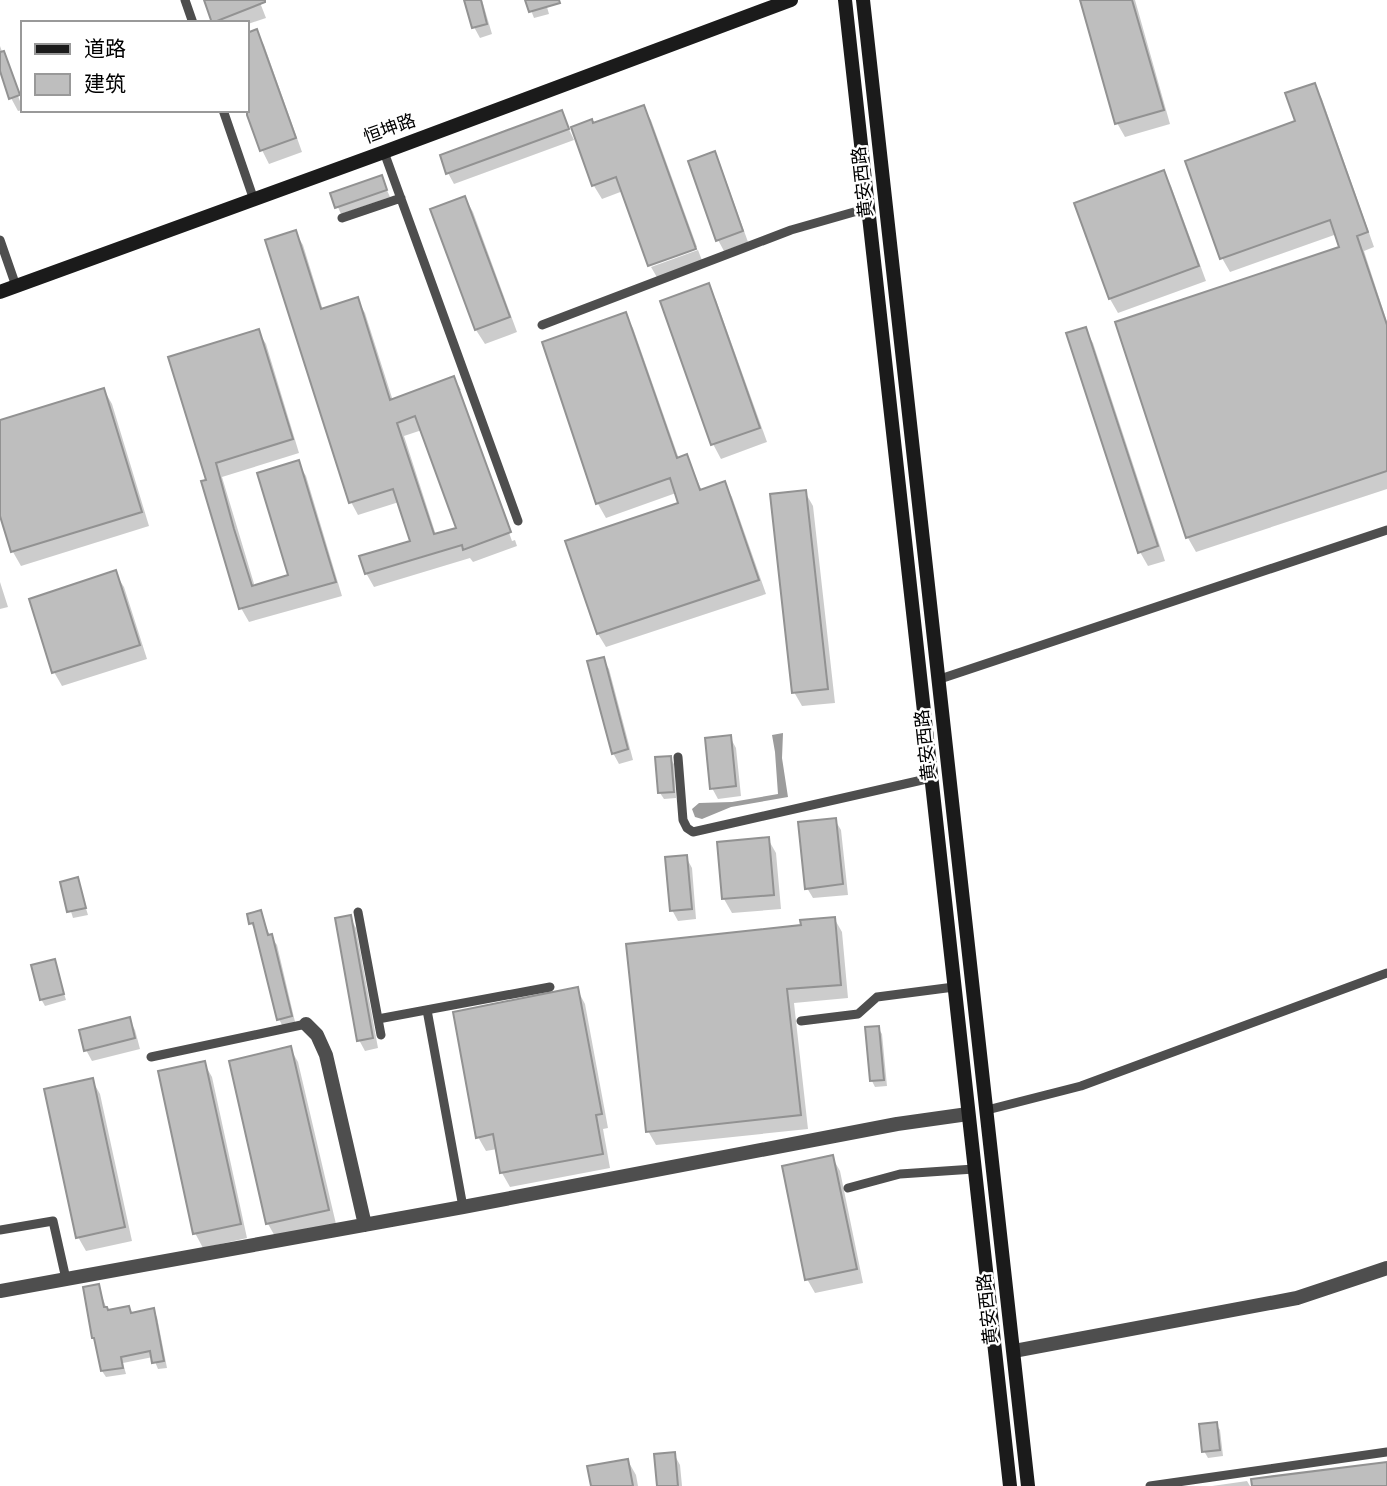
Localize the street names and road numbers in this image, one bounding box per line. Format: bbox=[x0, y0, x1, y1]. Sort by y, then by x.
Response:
street label: 恒坤路 bbox=[361, 110, 419, 150]
street label: 黄安西路 bbox=[849, 145, 879, 219]
street label: 黄安西路 bbox=[912, 708, 942, 782]
street label: 黄安西路 bbox=[974, 1272, 1004, 1346]

